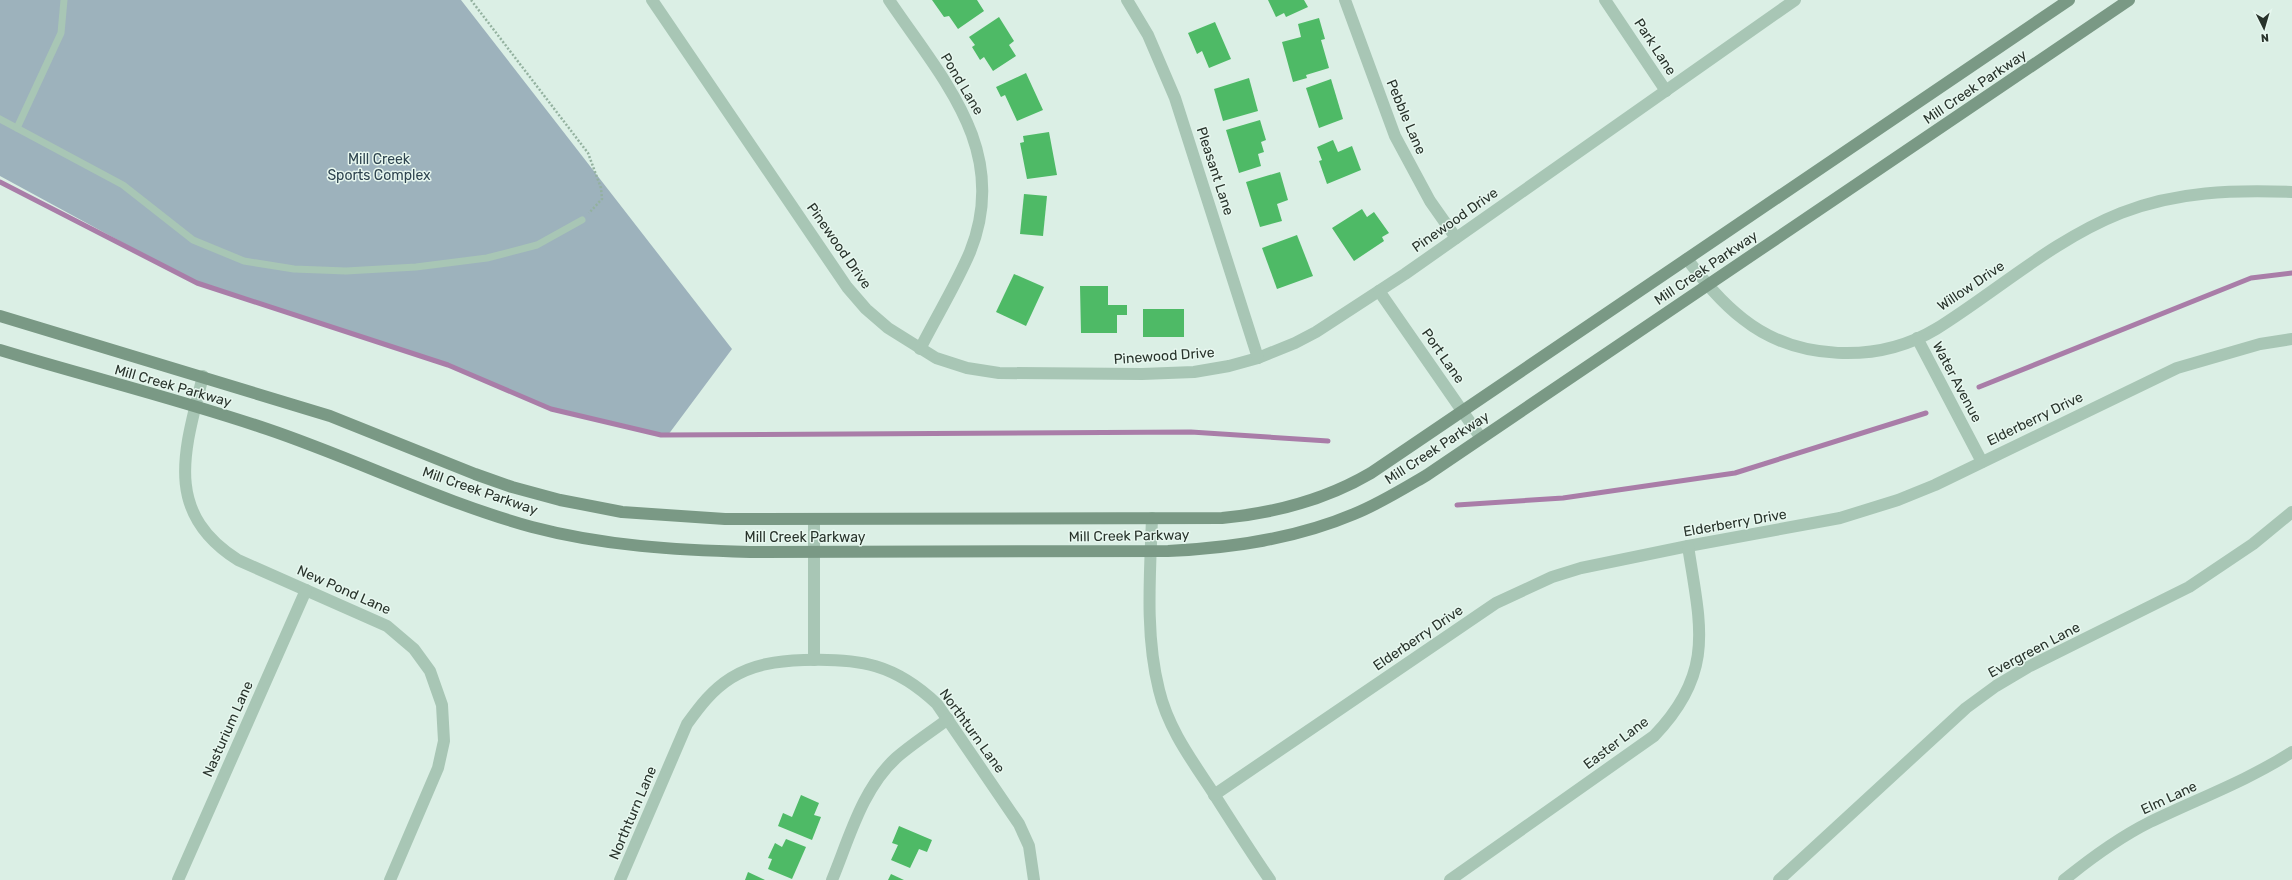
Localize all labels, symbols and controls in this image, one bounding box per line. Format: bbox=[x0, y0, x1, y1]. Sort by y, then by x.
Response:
north arrow bbox=[2244, 8, 2284, 48]
street label: Park Lane bbox=[1630, 15, 1680, 79]
text: N bbox=[2260, 31, 2269, 44]
street label: Mill Creek Parkway bbox=[1920, 46, 2030, 128]
street label: Pond Lane bbox=[937, 50, 987, 118]
street label: Pebble Lane bbox=[1383, 77, 1430, 157]
street label: Pleasant Lane bbox=[1193, 125, 1237, 218]
park label: Mill Creek Sports Complex bbox=[327, 151, 431, 184]
street label: Pinewood Drive bbox=[1409, 184, 1501, 256]
street label: Pinewood Drive bbox=[803, 200, 875, 292]
street label: Mill Creek Parkway bbox=[1651, 227, 1761, 309]
street label: Willow Drive bbox=[1934, 257, 2008, 315]
street label: Port Lane bbox=[1418, 325, 1468, 387]
street label: Water Avenue bbox=[1929, 339, 1985, 425]
street label: Pinewood Drive bbox=[1113, 344, 1215, 368]
street label: Mill Creek Parkway bbox=[113, 361, 234, 411]
street label: Elderberry Drive bbox=[1984, 388, 2086, 450]
street label: Mill Creek Parkway bbox=[1382, 408, 1493, 488]
street label: Mill Creek Parkway bbox=[420, 463, 540, 519]
street label: Elderberry Drive bbox=[1682, 506, 1788, 540]
street label: Mill Creek Parkway bbox=[1068, 526, 1190, 546]
street label: Mill Creek Parkway bbox=[745, 529, 866, 546]
street label: New Pond Lane bbox=[294, 562, 394, 618]
street label: Elderberry Drive bbox=[1370, 602, 1466, 674]
street label: Evergreen Lane bbox=[1985, 619, 2083, 681]
street label: Nasturium Lane bbox=[199, 678, 257, 780]
street label: Northturn Lane bbox=[936, 686, 1008, 777]
street label: Easter Lane bbox=[1580, 713, 1652, 773]
street label: Northturn Lane bbox=[606, 763, 660, 862]
street label: Elm Lane bbox=[2138, 778, 2200, 818]

